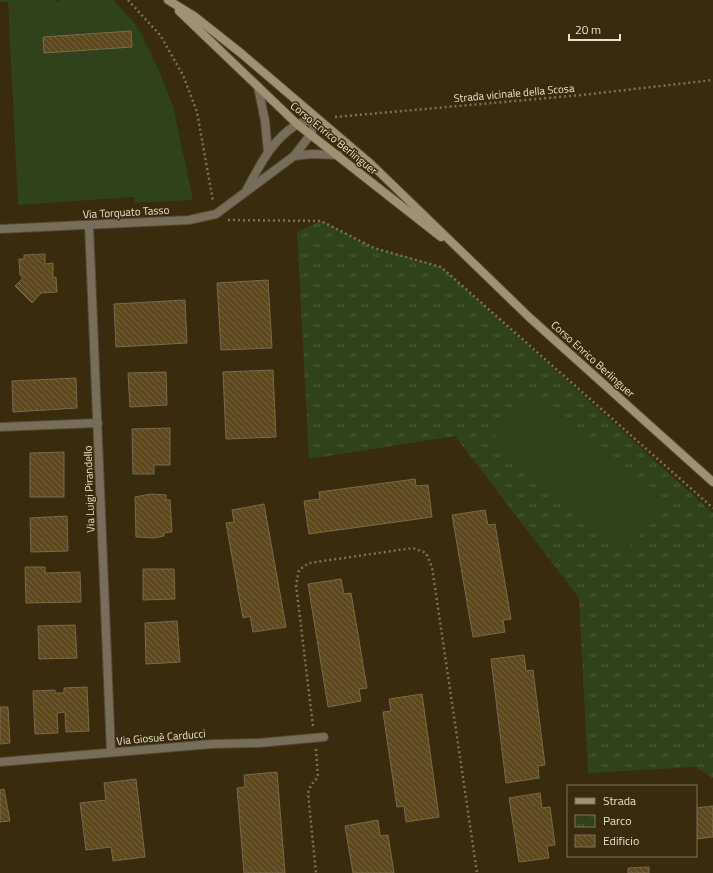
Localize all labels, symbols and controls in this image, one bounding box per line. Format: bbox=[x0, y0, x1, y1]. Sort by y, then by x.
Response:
scale bar bbox=[569, 16, 620, 42]
text: 20 m bbox=[575, 20, 601, 39]
street label: Strada vicinale della Scosa bbox=[453, 80, 576, 106]
street label: Corso Enrico Berlinguer bbox=[287, 98, 381, 178]
street label: Via Torquato Tasso bbox=[82, 202, 170, 222]
street label: Corso Enrico Berlinguer bbox=[548, 317, 639, 401]
street label: Via Luigi Pirandello bbox=[79, 445, 99, 533]
street label: Via Giosuè Carducci bbox=[116, 725, 206, 749]
legend bbox=[567, 785, 697, 857]
text: Strada bbox=[603, 791, 636, 810]
text: Parco bbox=[603, 811, 632, 830]
text: Edificio bbox=[603, 831, 639, 850]

